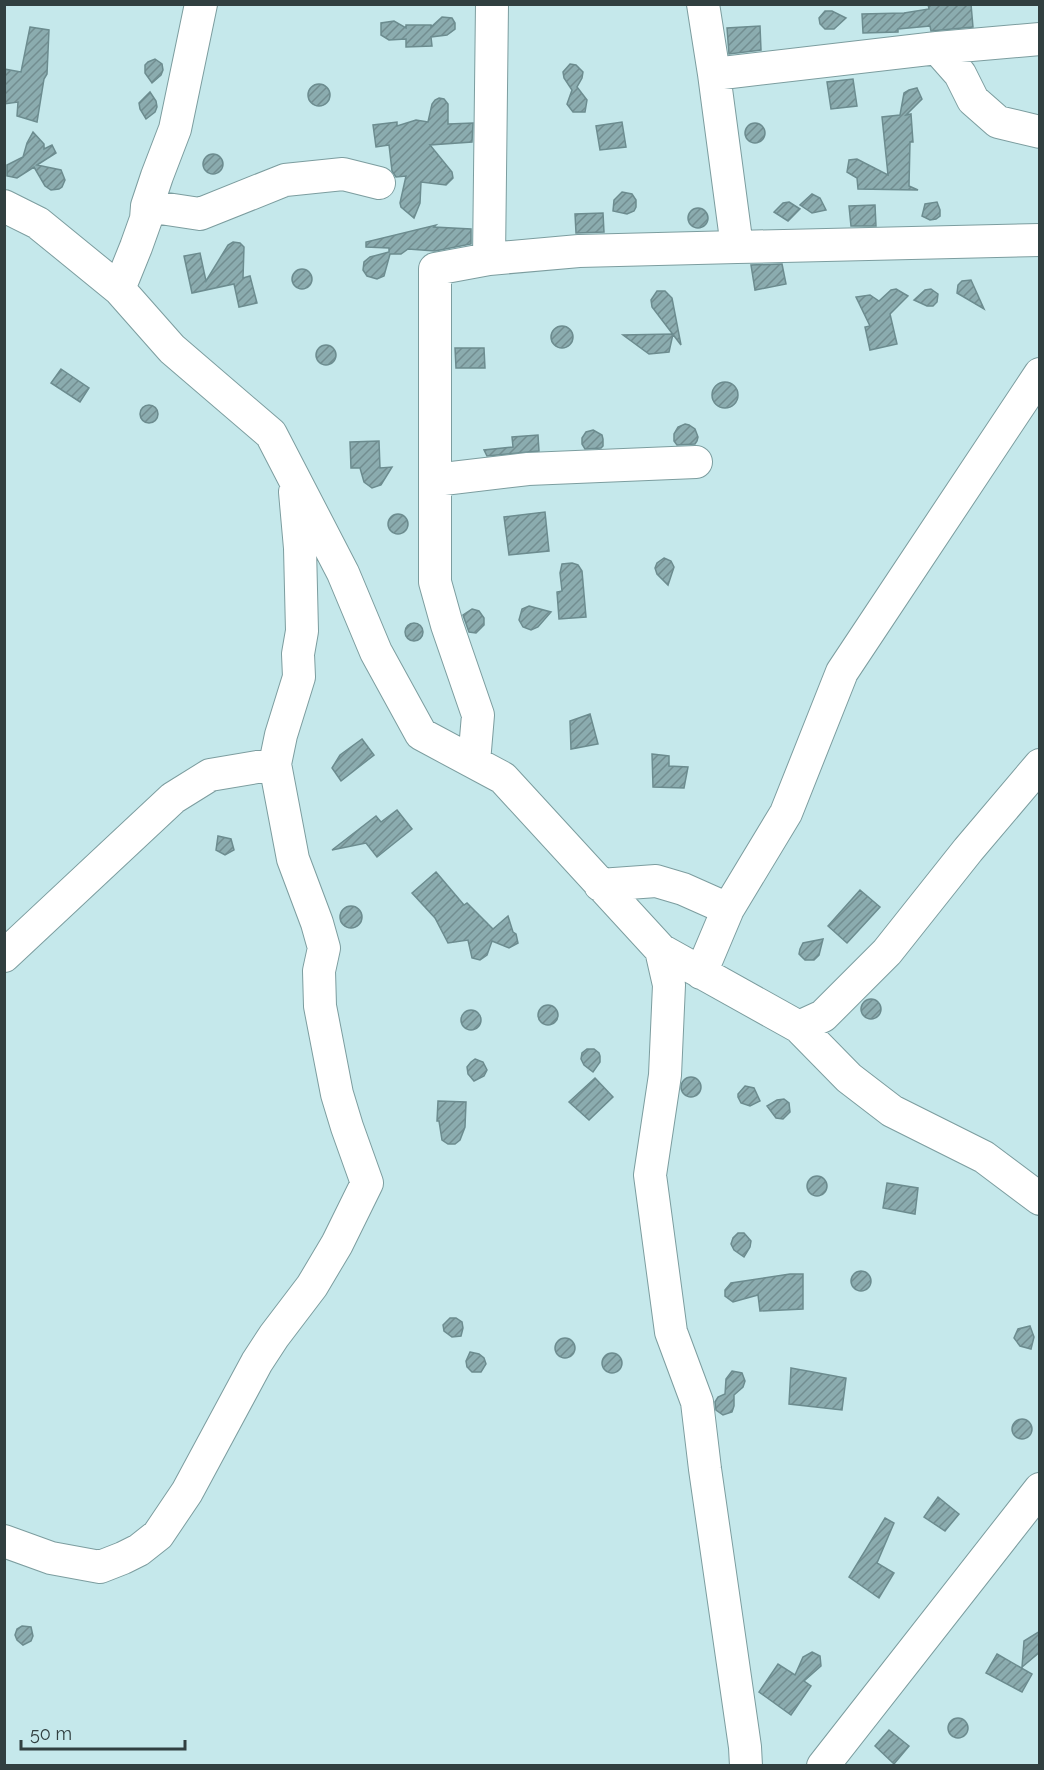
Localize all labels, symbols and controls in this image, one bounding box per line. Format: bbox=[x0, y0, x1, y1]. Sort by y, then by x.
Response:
scale bar bbox=[21, 1713, 184, 1751]
text: 50 m bbox=[30, 1723, 72, 1744]

